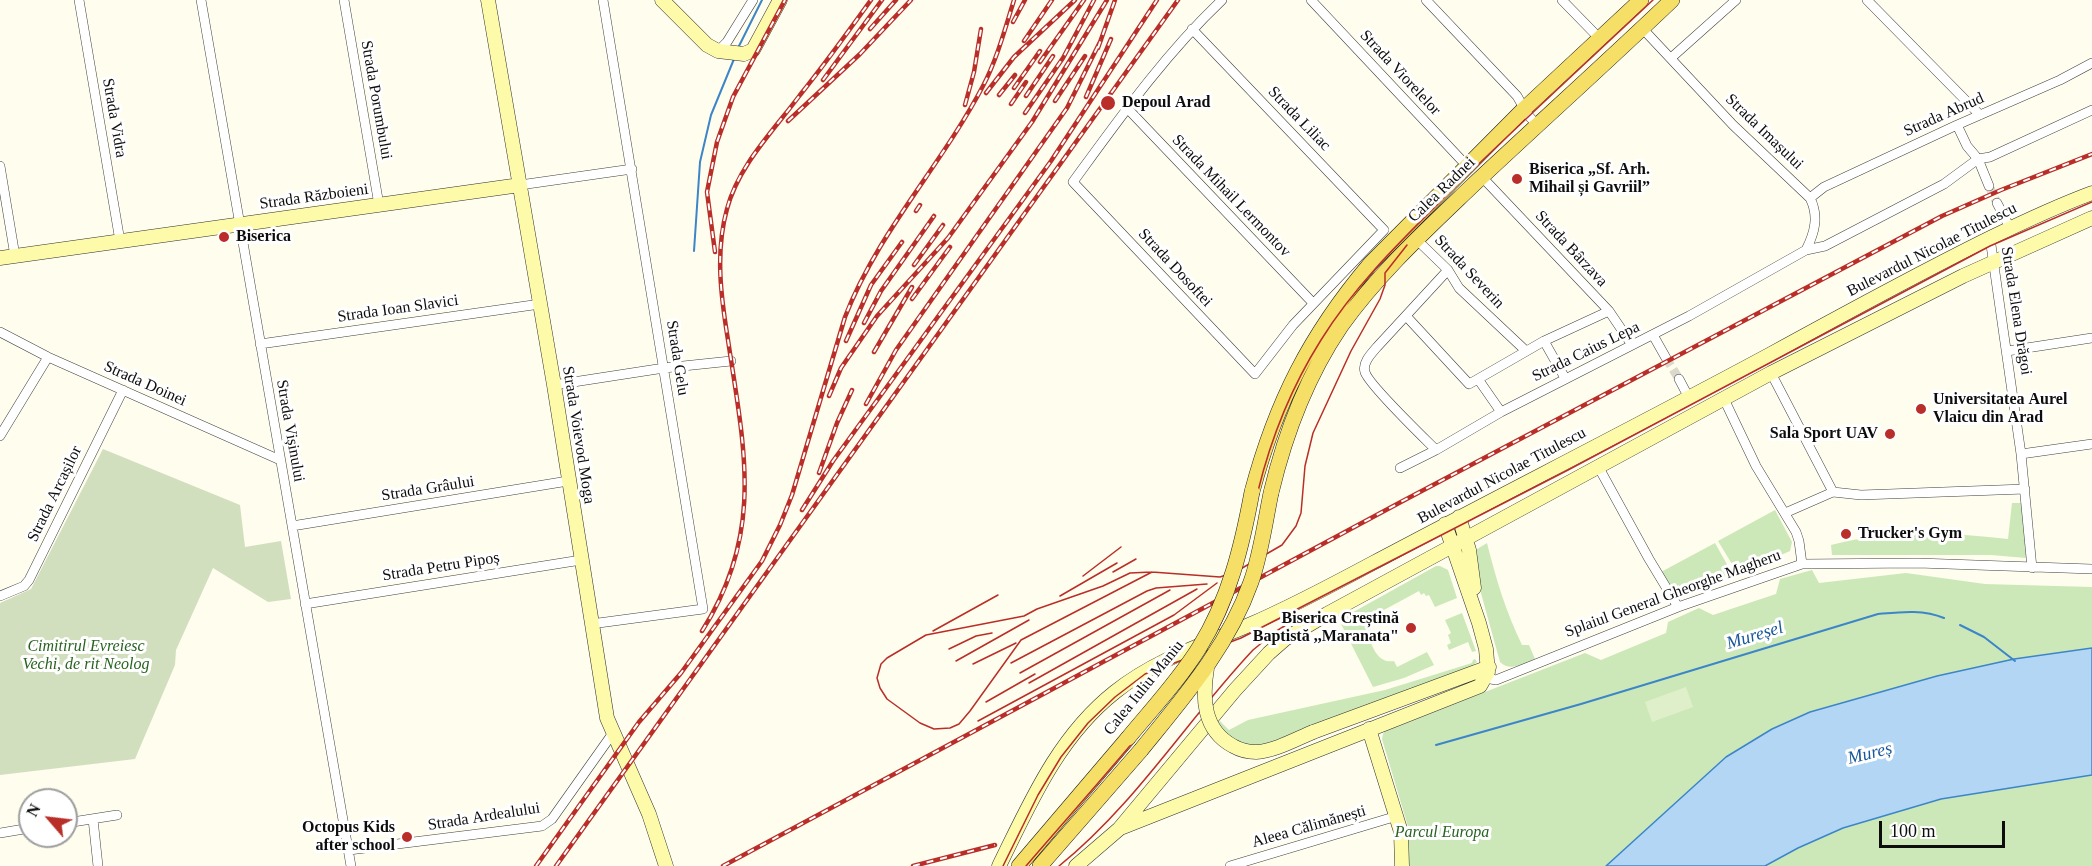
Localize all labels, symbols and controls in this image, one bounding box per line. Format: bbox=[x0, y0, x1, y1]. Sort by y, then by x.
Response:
street label: Strada Viorelelor bbox=[1356, 26, 1444, 120]
street label: Strada Porumbului bbox=[356, 39, 396, 161]
street label: Strada Vidra bbox=[98, 77, 130, 159]
street label: Strada Liliac bbox=[1264, 83, 1334, 155]
street label: Strada Abrud bbox=[1901, 89, 1987, 141]
street label: Strada Imașului bbox=[1721, 90, 1807, 174]
place label: Depoul Arad bbox=[1122, 93, 1210, 113]
marker: Depoul Arad bbox=[1099, 94, 1117, 112]
street label: Strada Mihail Lermontov bbox=[1168, 131, 1294, 261]
street label: Calea Radnei bbox=[1404, 153, 1480, 227]
place label: Biserica „Sf. Arh. Mihail și Gavriil” bbox=[1529, 160, 1650, 198]
marker: Biserica „Sf. Arh. Mihail și Gavriil” bbox=[1510, 172, 1524, 186]
street label: Strada Războieni bbox=[258, 180, 370, 214]
street label: Bulevardul Nicolae Titulescu bbox=[1844, 199, 2020, 301]
street label: Strada Bârzava bbox=[1531, 207, 1611, 291]
street label: Strada Dosoftei bbox=[1134, 225, 1216, 311]
place label: Biserica bbox=[236, 227, 291, 247]
marker: Biserica bbox=[217, 230, 231, 244]
street label: Strada Severin bbox=[1430, 231, 1508, 313]
street label: Strada Elena Drăgoi bbox=[1996, 245, 2036, 377]
street label: Strada Ioan Slavici bbox=[336, 291, 460, 327]
street label: Strada Caius Lepa bbox=[1529, 318, 1643, 386]
street label: Strada Gelu bbox=[662, 319, 692, 397]
street label: Strada Doinei bbox=[101, 357, 189, 411]
street label: Strada Voievod Moga bbox=[558, 365, 598, 505]
street label: Strada Vișinului bbox=[272, 378, 308, 484]
place label: Universitatea Aurel Vlaicu din Arad bbox=[1933, 390, 2067, 428]
marker: Universitatea Aurel Vlaicu din Arad bbox=[1914, 402, 1928, 416]
street label: Bulevardul Nicolae Titulescu bbox=[1415, 423, 1589, 529]
place label: Sala Sport UAV bbox=[1770, 424, 1878, 444]
marker: Sala Sport UAV bbox=[1883, 427, 1897, 441]
street label: Strada Arcașilor bbox=[23, 443, 87, 545]
street label: Strada Grâului bbox=[380, 472, 476, 506]
place label: Trucker's Gym bbox=[1858, 524, 1962, 544]
marker: Trucker's Gym bbox=[1839, 527, 1853, 541]
street label: Splaiul General Gheorghe Magheru bbox=[1562, 546, 1784, 642]
street label: Strada Petru Pipoș bbox=[381, 548, 501, 586]
place label: Biserica Creștină Baptistă ,,Maranata" bbox=[1253, 609, 1399, 647]
water label: Mureșel bbox=[1724, 617, 1786, 655]
marker: Biserica Creștină Baptistă ,,Maranata" bbox=[1404, 621, 1418, 635]
park label: Cimitirul Evreiesc Vechi, de rit Neolog bbox=[22, 637, 150, 675]
street label: Calea Iuliu Maniu bbox=[1100, 637, 1188, 739]
water label: Mureș bbox=[1845, 738, 1895, 770]
north arrow bbox=[18, 788, 78, 848]
street label: Strada Ardealului bbox=[427, 799, 541, 835]
text: N bbox=[23, 801, 44, 819]
street label: Aleea Călimănești bbox=[1250, 802, 1368, 852]
scale bar bbox=[1882, 809, 2008, 847]
place label: Octopus Kids after school bbox=[302, 818, 395, 856]
text: 100 m bbox=[1890, 821, 1936, 841]
park label: Parcul Europa bbox=[1395, 823, 1489, 843]
marker: Octopus Kids after school bbox=[400, 830, 414, 844]

